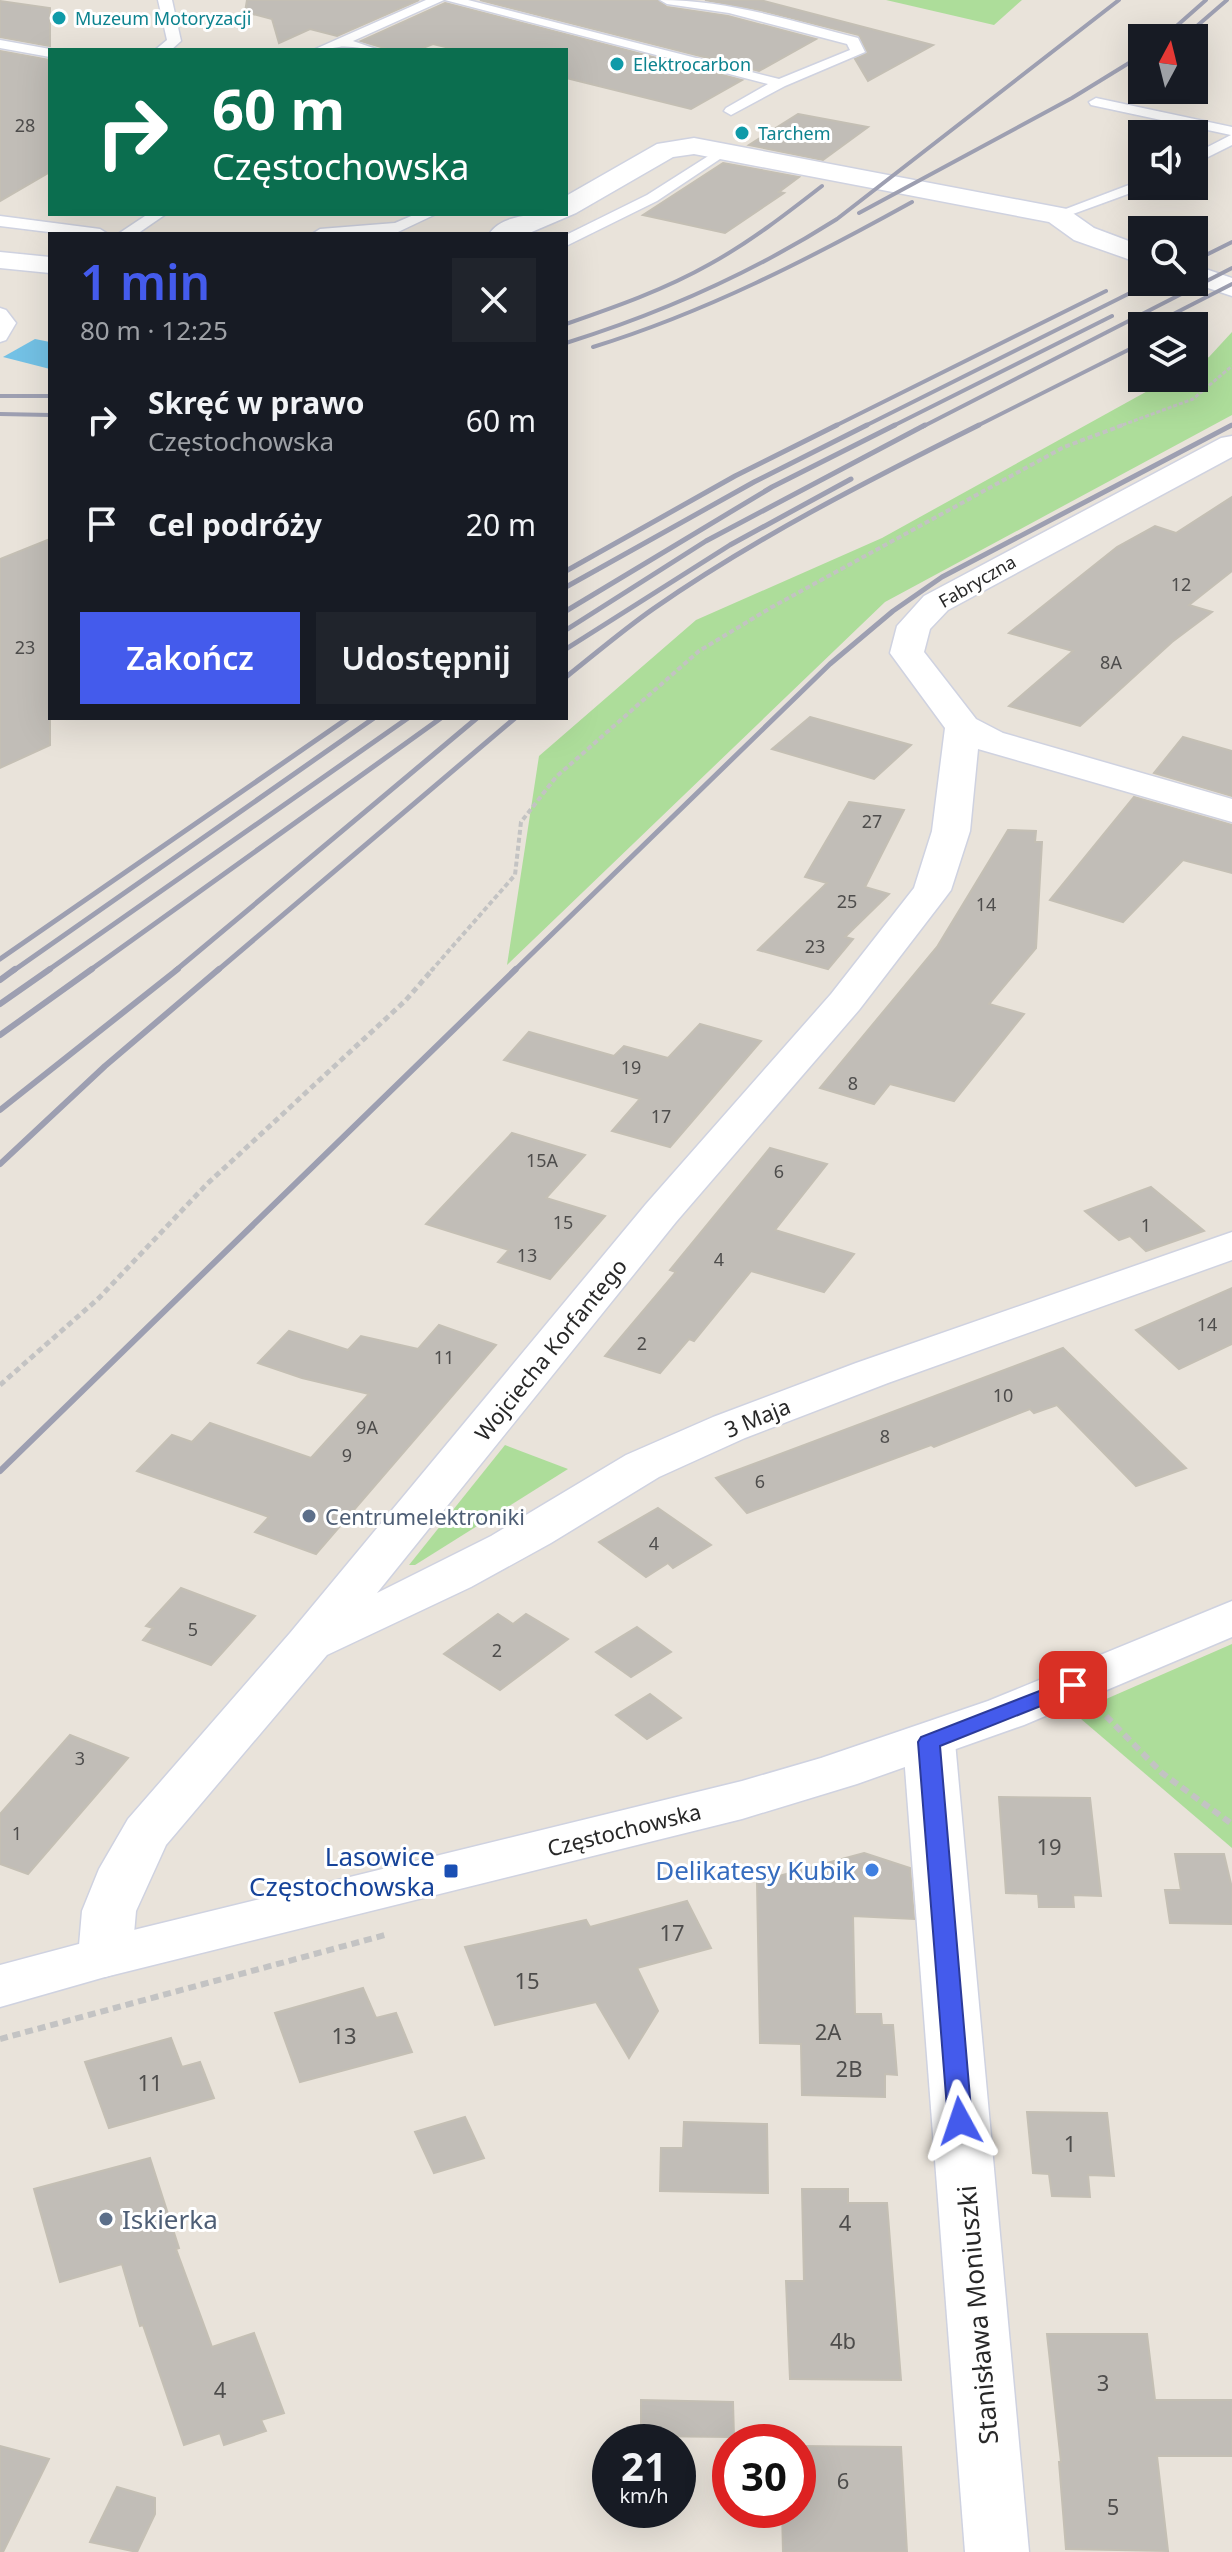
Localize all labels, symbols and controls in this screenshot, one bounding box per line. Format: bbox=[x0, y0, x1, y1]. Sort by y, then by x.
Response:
place label: Muzeum Motoryzacji bbox=[75, 6, 251, 30]
marker: Muzeum Motoryzacji bbox=[50, 9, 68, 27]
north arrow bbox=[1128, 24, 1208, 104]
map controls bbox=[1128, 24, 1208, 392]
place label: Elektrocarbon bbox=[633, 52, 751, 76]
marker: Elektrocarbon bbox=[608, 55, 626, 73]
text: 60 m bbox=[212, 70, 345, 146]
icon: right bbox=[80, 80, 184, 184]
house number: 28 bbox=[15, 113, 35, 137]
button: sound bbox=[1128, 120, 1208, 200]
place label: Tarchem bbox=[758, 121, 831, 145]
marker: Tarchem bbox=[733, 124, 751, 142]
text: Częstochowska bbox=[212, 142, 470, 191]
button: search bbox=[1128, 216, 1208, 296]
text: 1 min bbox=[80, 249, 210, 314]
button: close bbox=[452, 258, 536, 342]
text: 80 m · 12:25 bbox=[80, 312, 228, 348]
button: layers bbox=[1128, 312, 1208, 392]
text: Skręć w prawo bbox=[148, 382, 365, 423]
icon: right bbox=[80, 398, 124, 442]
text: 60 m bbox=[466, 400, 536, 441]
text: Częstochowska bbox=[148, 423, 334, 459]
icon: arrive bbox=[80, 502, 124, 546]
text: Cel podróży bbox=[148, 504, 322, 545]
text: 20 m bbox=[466, 504, 536, 545]
street label: Fabryczna bbox=[934, 549, 1020, 613]
house number: 12 bbox=[1171, 572, 1191, 596]
button: Zakończ bbox=[80, 612, 300, 704]
button: Udostępnij bbox=[316, 612, 536, 704]
house number: 23 bbox=[15, 635, 35, 659]
house number: 8A bbox=[1100, 650, 1122, 674]
house number: 27 bbox=[862, 809, 882, 833]
house number: 25 bbox=[837, 889, 857, 913]
house number: 14 bbox=[976, 892, 996, 916]
house number: 23 bbox=[805, 934, 825, 958]
house number: 19 bbox=[621, 1055, 641, 1079]
house number: 8 bbox=[848, 1071, 858, 1095]
house number: 17 bbox=[651, 1104, 671, 1128]
house number: 15A bbox=[526, 1148, 559, 1172]
house number: 6 bbox=[774, 1159, 784, 1183]
house number: 15 bbox=[553, 1210, 573, 1234]
house number: 1 bbox=[1141, 1213, 1151, 1237]
house number: 13 bbox=[517, 1243, 537, 1267]
house number: 4 bbox=[714, 1247, 724, 1271]
street label: Wojciecha Korfantego bbox=[467, 1252, 633, 1446]
house number: 14 bbox=[1197, 1312, 1217, 1336]
house number: 2 bbox=[637, 1331, 647, 1355]
house number: 11 bbox=[434, 1345, 454, 1369]
house number: 10 bbox=[993, 1383, 1013, 1407]
street label: 3 Maja bbox=[720, 1390, 794, 1444]
house number: 9A bbox=[356, 1415, 378, 1439]
house number: 8 bbox=[880, 1424, 890, 1448]
house number: 9 bbox=[342, 1443, 352, 1467]
house number: 6 bbox=[755, 1469, 765, 1493]
place label: Centrumelektroniki bbox=[325, 1501, 525, 1531]
marker: Centrumelektroniki bbox=[300, 1507, 318, 1525]
house number: 4 bbox=[649, 1531, 659, 1555]
house number: 5 bbox=[188, 1617, 198, 1641]
house number: 2 bbox=[492, 1638, 502, 1662]
pin bbox=[1039, 1651, 1107, 1719]
icon: arrive bbox=[1051, 1663, 1095, 1707]
house number: 3 bbox=[75, 1746, 85, 1770]
street label: Częstochowska bbox=[544, 1795, 704, 1863]
house number: 1 bbox=[12, 1821, 22, 1845]
house number: 19 bbox=[1036, 1831, 1062, 1861]
place label: Lasowice Częstochowska bbox=[249, 1838, 435, 1904]
place label: Delikatesy Kubik bbox=[655, 1852, 856, 1888]
marker: Delikatesy Kubik bbox=[863, 1861, 881, 1879]
marker: Lasowice Częstochowska bbox=[442, 1862, 460, 1880]
house number: 17 bbox=[659, 1917, 685, 1947]
house number: 15 bbox=[514, 1965, 540, 1995]
house number: 2A bbox=[815, 2016, 842, 2046]
house number: 13 bbox=[331, 2020, 357, 2050]
house number: 2B bbox=[836, 2053, 862, 2083]
house number: 11 bbox=[137, 2067, 163, 2097]
position arrow bbox=[918, 2079, 1002, 2163]
house number: 1 bbox=[1064, 2128, 1076, 2158]
street label: Stanisława Moniuszki bbox=[948, 2184, 1006, 2446]
place label: Iskierka bbox=[122, 2201, 218, 2237]
house number: 4 bbox=[839, 2207, 852, 2237]
marker: Iskierka bbox=[97, 2210, 115, 2228]
house number: 4b bbox=[830, 2325, 856, 2355]
house number: 3 bbox=[1097, 2367, 1109, 2397]
house number: 4 bbox=[214, 2374, 227, 2404]
speed limit sign: 30 bbox=[712, 2424, 816, 2528]
text: 21 bbox=[621, 2438, 667, 2493]
house number: 6 bbox=[837, 2465, 849, 2495]
text: km/h bbox=[619, 2482, 669, 2509]
house number: 5 bbox=[1107, 2491, 1119, 2521]

